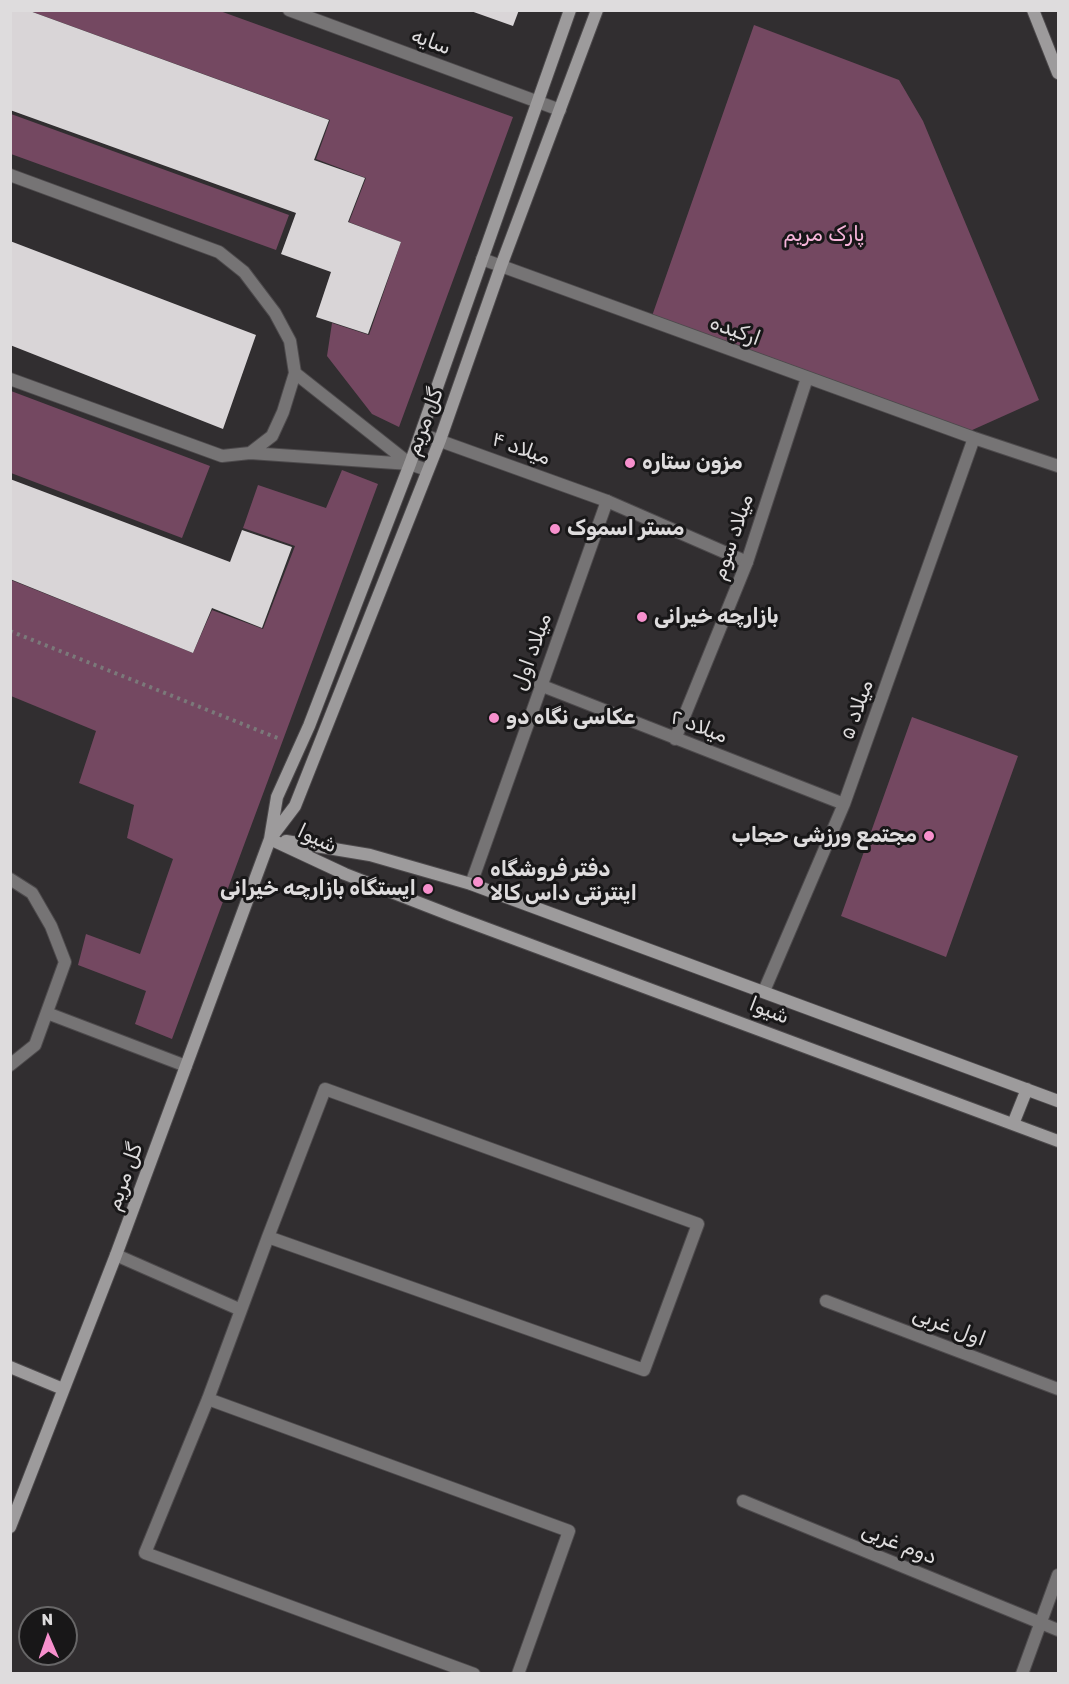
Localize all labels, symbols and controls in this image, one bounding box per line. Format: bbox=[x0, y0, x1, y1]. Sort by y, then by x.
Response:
street label: سایه bbox=[408, 23, 454, 61]
park label: پارک مریم bbox=[783, 222, 865, 248]
street label: ارکیده bbox=[706, 310, 764, 352]
street label: گل مریم bbox=[401, 385, 449, 459]
street label: میلاد ۴ bbox=[488, 427, 554, 471]
place label: مزون ستاره bbox=[642, 450, 743, 476]
marker: مزون ستاره bbox=[623, 456, 637, 470]
street label: میلاد سوم bbox=[707, 491, 759, 583]
place label: مستر اسموک bbox=[567, 516, 685, 542]
marker: مستر اسموک bbox=[548, 522, 562, 536]
place label: بازارچه خیرانی bbox=[654, 604, 779, 630]
street label: میلاد اول bbox=[506, 610, 558, 694]
marker: بازارچه خیرانی bbox=[635, 610, 649, 624]
street label: میلاد ۵ bbox=[835, 677, 879, 743]
place label: عکاسی نگاه دو bbox=[506, 705, 635, 731]
street label: میلاد ۲ bbox=[667, 705, 731, 749]
marker: عکاسی نگاه دو bbox=[487, 711, 501, 725]
street label: شیوا bbox=[293, 819, 341, 859]
place label: مجتمع ورزشی حجاب bbox=[732, 823, 917, 849]
marker: مجتمع ورزشی حجاب bbox=[922, 829, 936, 843]
place label: دفتر فروشگاه اینترنتی داس کالا bbox=[490, 857, 637, 907]
marker: دفتر فروشگاه اینترنتی داس کالا bbox=[471, 875, 485, 889]
place label: ایستگاه بازارچه خیرانی bbox=[220, 876, 416, 902]
marker: ایستگاه بازارچه خیرانی bbox=[421, 882, 435, 896]
street label: شیوا bbox=[745, 992, 793, 1030]
street label: گل مریم bbox=[101, 1140, 149, 1214]
street label: اول غربی bbox=[909, 1302, 989, 1352]
street label: دوم غربی bbox=[858, 1518, 940, 1570]
north arrow bbox=[18, 1606, 78, 1666]
text: N bbox=[41, 1610, 54, 1629]

